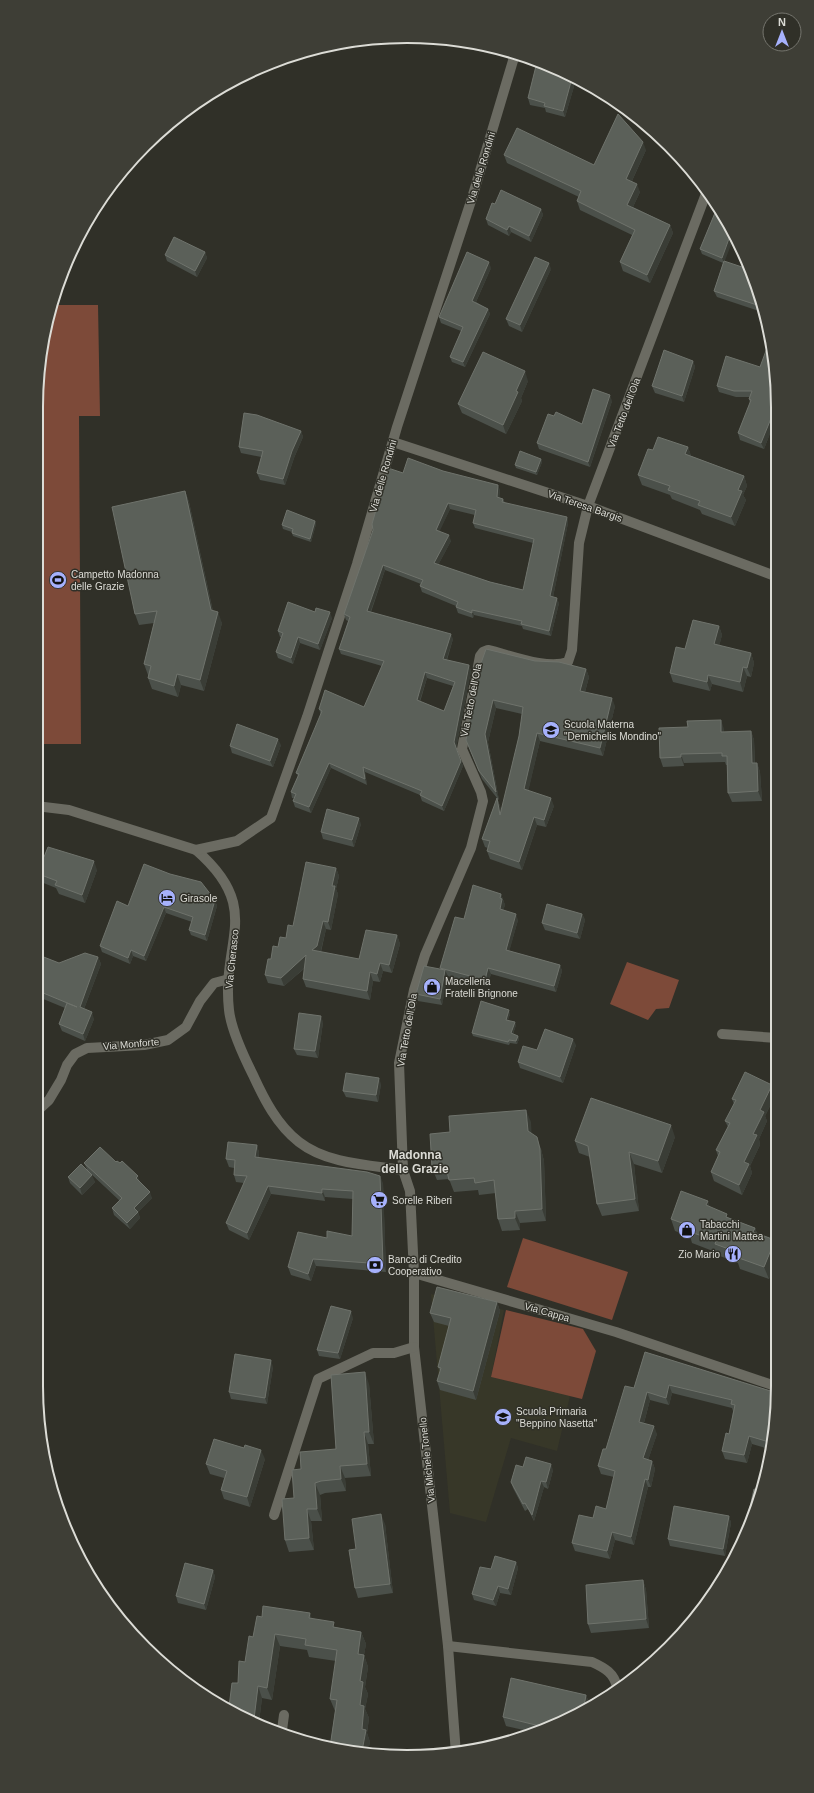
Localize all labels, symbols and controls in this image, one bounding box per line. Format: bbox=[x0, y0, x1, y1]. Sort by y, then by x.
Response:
north arrow bbox=[762, 12, 802, 52]
text: N bbox=[778, 16, 786, 28]
street label: Via delle Rondini bbox=[465, 131, 497, 205]
street label: Via Tetto dell'Ola bbox=[606, 376, 643, 450]
street label: Via delle Rondini bbox=[367, 438, 399, 514]
street label: Via Teresa Bargis bbox=[546, 488, 624, 524]
place label: Campetto Madonna delle Grazie bbox=[71, 569, 159, 592]
sports icon: Campetto Madonna delle Grazie bbox=[48, 570, 68, 590]
street label: Via Tetto dell'Ola bbox=[459, 662, 484, 738]
place label: Scuola Materna "Demichelis Mondino" bbox=[564, 719, 662, 742]
school or university icon: Scuola Materna "Demichelis Mondino" bbox=[541, 720, 561, 740]
hotel icon: Girasole bbox=[157, 888, 177, 908]
place label: Girasole bbox=[180, 893, 218, 904]
street label: Via Cherasco bbox=[223, 928, 241, 989]
place label: Macelleria Fratelli Brignone bbox=[445, 976, 518, 999]
shop icon: Macelleria Fratelli Brignone bbox=[422, 977, 442, 997]
street label: Via Tetto dell'Ola bbox=[395, 992, 419, 1068]
street label: Via Monforte bbox=[102, 1036, 160, 1052]
district label: Madonna delle Grazie bbox=[381, 1148, 449, 1176]
supermarket icon: Sorelle Riberi bbox=[369, 1190, 389, 1210]
place label: Sorelle Riberi bbox=[392, 1195, 452, 1206]
place label: Tabacchi Martini Mattea bbox=[700, 1219, 764, 1242]
shop icon: Tabacchi Martini Mattea bbox=[677, 1220, 697, 1240]
restaurant icon: Zio Mario bbox=[723, 1244, 743, 1264]
place label: Zio Mario bbox=[678, 1249, 720, 1260]
place label: Banca di Credito Cooperativo bbox=[388, 1254, 462, 1277]
bank icon: Banca di Credito Cooperativo bbox=[365, 1255, 385, 1275]
street label: Via Cappa bbox=[523, 1300, 571, 1324]
place label: Scuola Primaria "Beppino Nasetta" bbox=[516, 1406, 597, 1429]
school or university icon: Scuola Primaria "Beppino Nasetta" bbox=[493, 1407, 513, 1427]
street label: Via Michele Tonello bbox=[417, 1416, 437, 1503]

